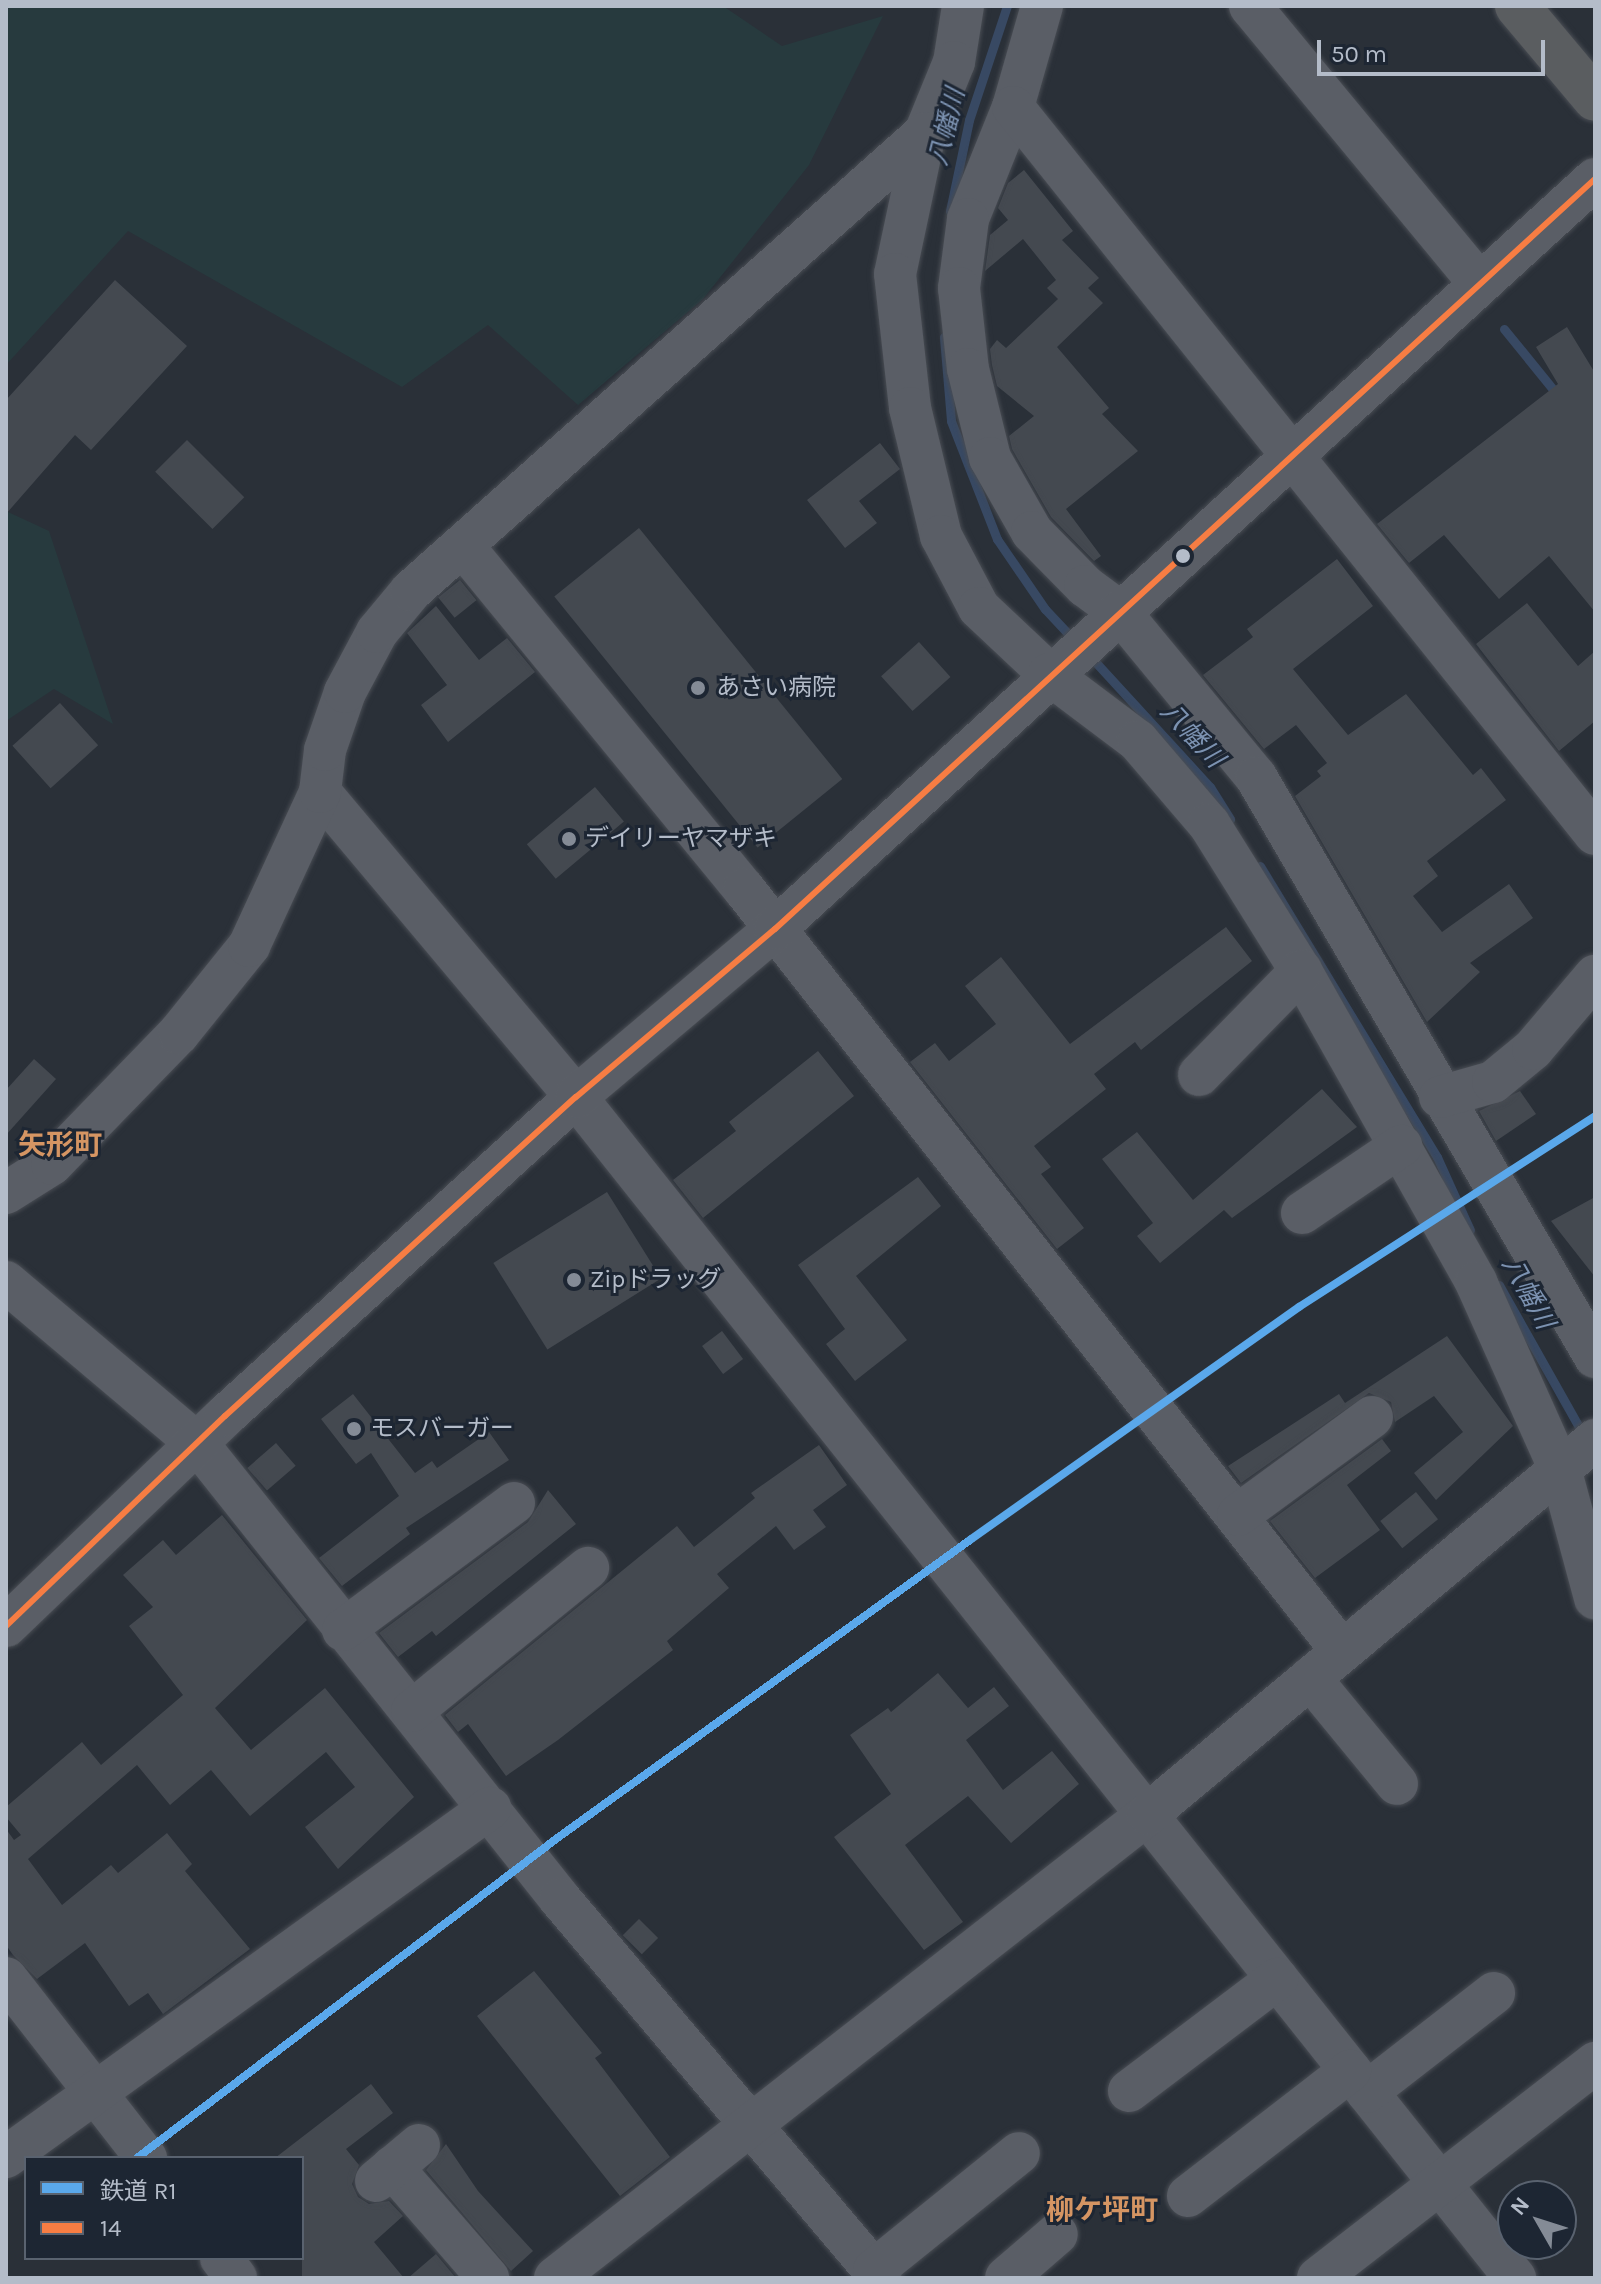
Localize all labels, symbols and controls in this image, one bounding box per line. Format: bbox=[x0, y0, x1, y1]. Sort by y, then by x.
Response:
scale bar bbox=[1321, 24, 1549, 74]
text: 50 m bbox=[1331, 40, 1387, 68]
water label: 八幡川 bbox=[922, 85, 972, 169]
unlabelled marker bbox=[1175, 548, 1191, 564]
place label: あさい病院 bbox=[716, 674, 836, 702]
marker: あさい病院 bbox=[687, 677, 709, 699]
water label: 八幡川 bbox=[1154, 696, 1230, 774]
place label: デイリーヤマザキ bbox=[585, 825, 777, 853]
marker: デイリーヤマザキ bbox=[560, 830, 578, 848]
district label: 矢形町 bbox=[18, 1128, 102, 1162]
water label: 八幡川 bbox=[1495, 1251, 1561, 1335]
place label: Zipドラッグ bbox=[590, 1266, 721, 1294]
marker: Zipドラッグ bbox=[565, 1271, 583, 1289]
place label: モスバーガー bbox=[370, 1415, 514, 1443]
marker: モスバーガー bbox=[345, 1420, 363, 1438]
legend bbox=[24, 2156, 304, 2260]
text: 鉄道 R1 bbox=[100, 2177, 176, 2205]
north arrow bbox=[1497, 2180, 1577, 2260]
text: N bbox=[1505, 2192, 1535, 2220]
district label: 柳ケ坪町 bbox=[1046, 2193, 1158, 2227]
text: 14 bbox=[100, 2214, 121, 2242]

